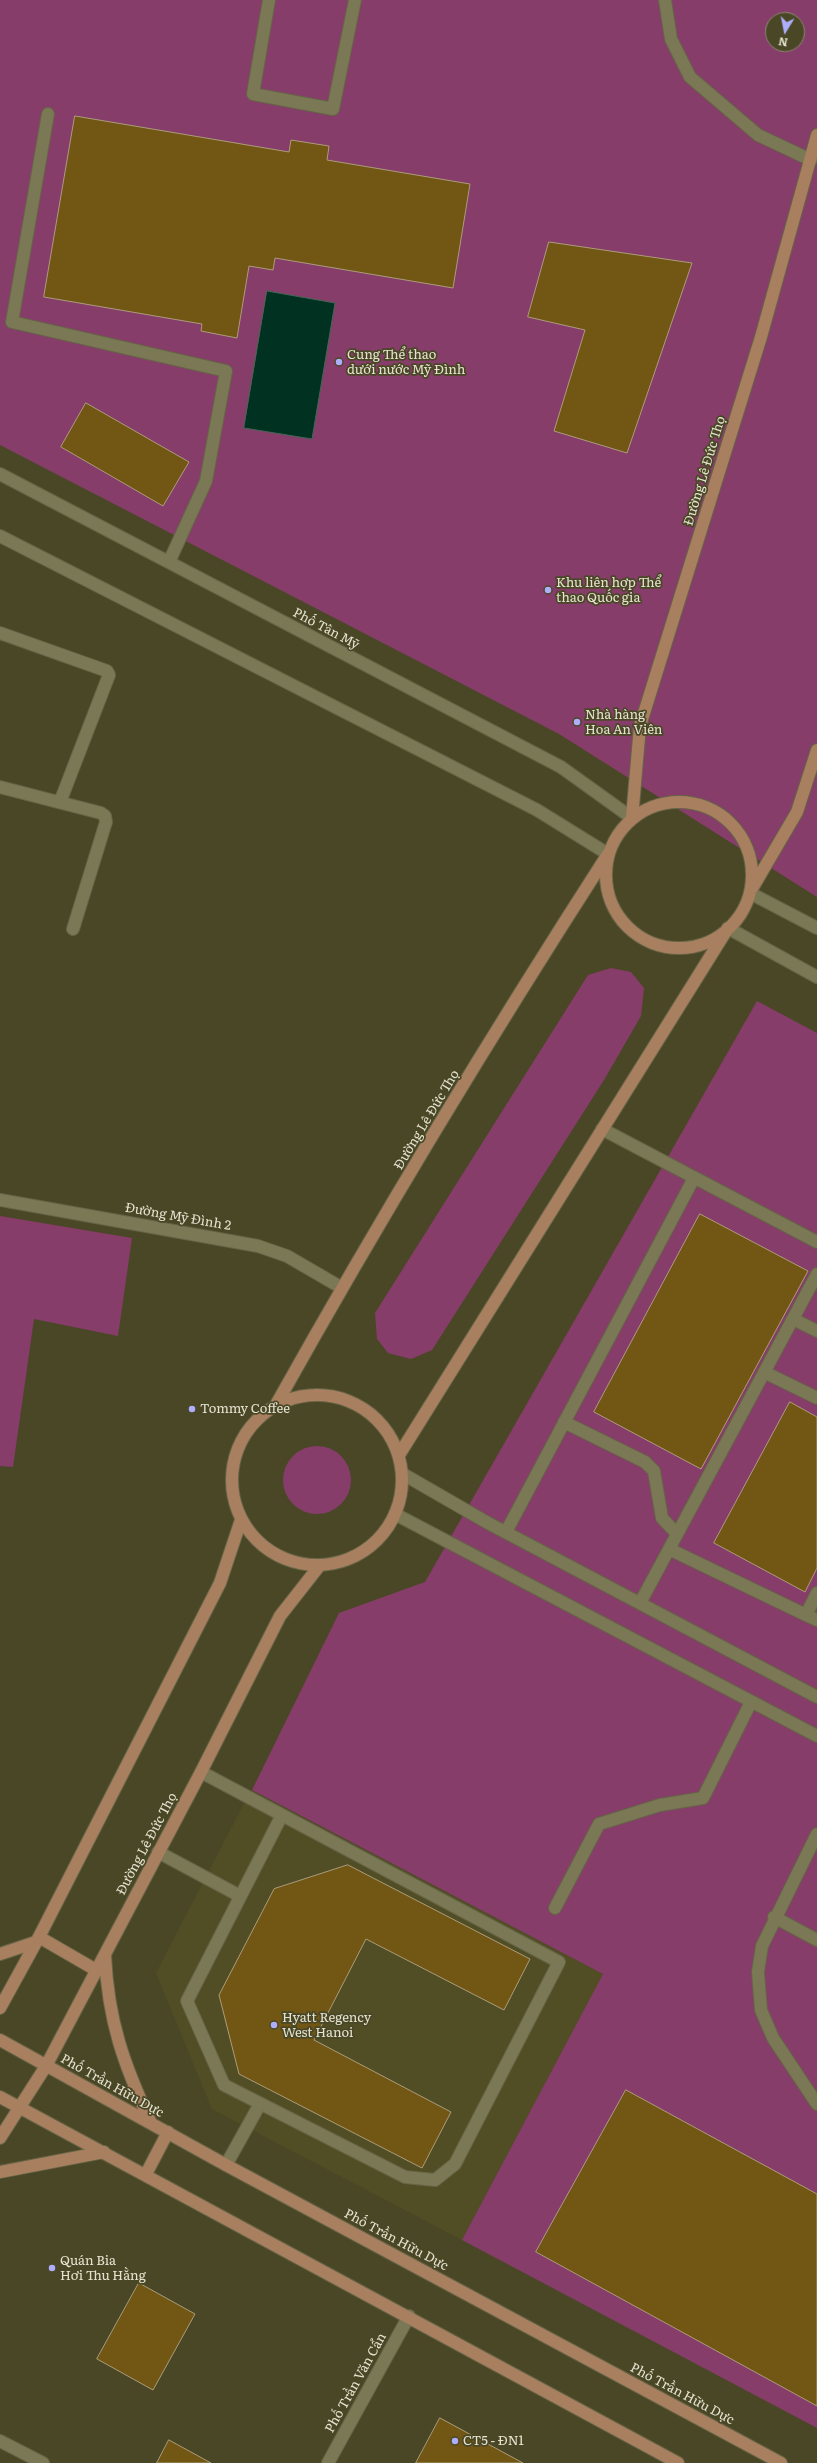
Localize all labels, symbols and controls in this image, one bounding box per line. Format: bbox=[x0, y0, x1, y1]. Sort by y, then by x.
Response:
north arrow bbox=[765, 12, 805, 52]
text: N bbox=[777, 34, 789, 52]
place label: Cung Thể thao dưới nước Mỹ Đình bbox=[347, 347, 465, 378]
marker: Cung Thể thao dưới nước Mỹ Đình bbox=[334, 357, 344, 367]
street label: Đường Lê Đức Thọ bbox=[681, 414, 729, 528]
place label: Khu liên hợp Thể thao Quốc gia bbox=[556, 575, 661, 606]
marker: Khu liên hợp Thể thao Quốc gia bbox=[543, 585, 553, 595]
street label: Phố Tân Mỹ bbox=[290, 605, 362, 653]
place label: Nhà hàng Hoa An Viên bbox=[585, 707, 662, 738]
marker: Nhà hàng Hoa An Viên bbox=[572, 717, 582, 727]
street label: Đường Lê Đức Thọ bbox=[391, 1067, 463, 1173]
street label: Đường Mỹ Đình 2 bbox=[124, 1200, 232, 1234]
place label: Tommy Coffee bbox=[200, 1401, 290, 1417]
marker: Tommy Coffee bbox=[187, 1404, 197, 1414]
street label: Đường Lê Đức Thọ bbox=[113, 1790, 181, 1898]
place label: Hyatt Regency West Hanoi bbox=[282, 2010, 371, 2041]
marker: Hyatt Regency West Hanoi bbox=[269, 2020, 279, 2030]
street label: Phố Trần Hữu Dực bbox=[58, 2051, 166, 2121]
street label: Phố Trần Hữu Dực bbox=[341, 2206, 451, 2274]
place label: Quán Bia Hơi Thu Hằng bbox=[60, 2253, 146, 2284]
marker: Quán Bia Hơi Thu Hằng bbox=[47, 2263, 57, 2273]
street label: Phố Trần Văn Cẩn bbox=[322, 2330, 390, 2436]
street label: Phố Trần Hữu Dực bbox=[627, 2360, 737, 2428]
place label: CT5 - ĐN1 bbox=[463, 2433, 524, 2449]
marker: CT5 - ĐN1 bbox=[450, 2436, 460, 2446]

